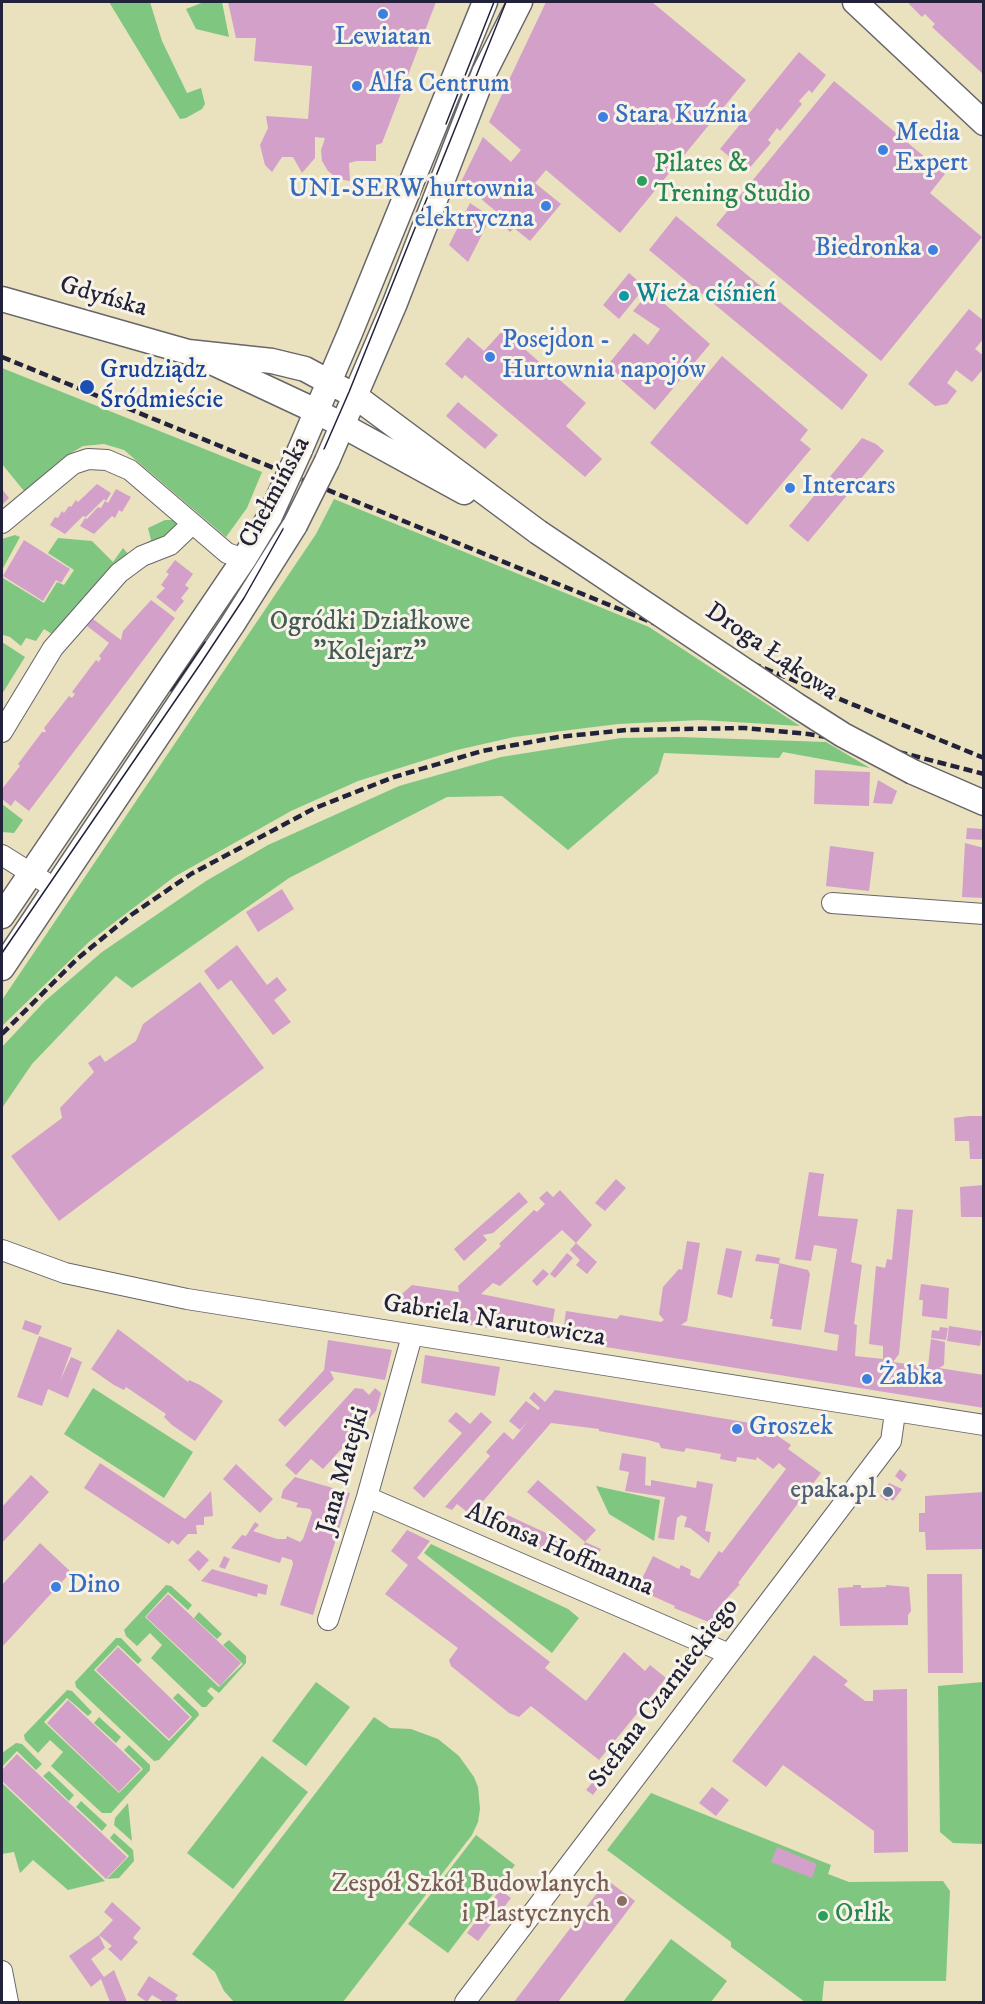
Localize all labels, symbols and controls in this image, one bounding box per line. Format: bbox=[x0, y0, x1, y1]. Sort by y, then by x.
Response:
marker: Lewiatan bbox=[376, 7, 390, 21]
place label: Lewiatan bbox=[335, 23, 431, 55]
place label: Alfa Centrum bbox=[369, 70, 510, 102]
marker: Alfa Centrum bbox=[350, 79, 364, 93]
place label: Stara Kuźnia bbox=[615, 101, 747, 133]
marker: Stara Kuźnia bbox=[596, 110, 610, 124]
place label: Media Expert bbox=[895, 119, 968, 180]
marker: Media Expert bbox=[876, 143, 890, 157]
place label: Pilates & Trening Studio bbox=[654, 150, 810, 212]
marker: Pilates & Trening Studio bbox=[635, 174, 649, 188]
place label: UNI-SERW hurtownia elektryczna bbox=[288, 175, 534, 236]
marker: UNI-SERW hurtownia elektryczna bbox=[539, 199, 553, 213]
place label: Biedronka bbox=[814, 234, 921, 266]
marker: Biedronka bbox=[926, 243, 940, 257]
street label: Gdyńska bbox=[56, 271, 150, 325]
place label: Wieża ciśnień bbox=[636, 280, 776, 312]
marker: Wieża ciśnień bbox=[617, 289, 631, 303]
place label: Posejdon - Hurtownia napojów bbox=[502, 326, 706, 388]
marker: Posejdon - Hurtownia napojów bbox=[483, 350, 497, 364]
place label: Grudziądz Śródmieście bbox=[100, 356, 223, 418]
marker: Grudziądz Śródmieście bbox=[78, 378, 96, 396]
street label: Chełmińska bbox=[234, 432, 318, 554]
place label: Intercars bbox=[802, 472, 895, 504]
marker: Intercars bbox=[783, 481, 797, 495]
street label: Droga Łąkowa bbox=[699, 597, 843, 709]
park label: Ogródki Działkowe "Kolejarz" bbox=[270, 608, 470, 670]
street label: Gabriela Narutowicza bbox=[381, 1289, 607, 1355]
place label: Żabka bbox=[879, 1363, 943, 1395]
marker: Żabka bbox=[860, 1372, 874, 1386]
street label: Jana Matejki bbox=[312, 1404, 378, 1538]
place label: Groszek bbox=[749, 1413, 833, 1445]
marker: Groszek bbox=[730, 1422, 744, 1436]
place label: epaka.pl bbox=[790, 1476, 876, 1508]
marker: epaka.pl bbox=[881, 1485, 895, 1499]
street label: Alfonsa Hoffmanna bbox=[460, 1497, 658, 1605]
place label: Dino bbox=[68, 1571, 120, 1603]
marker: Dino bbox=[49, 1580, 63, 1594]
street label: Stefana Czarnieckiego bbox=[584, 1593, 746, 1795]
place label: Zespół Szkół Budowlanych i Plastycznych bbox=[331, 1870, 610, 1931]
marker: Zespół Szkół Budowlanych i Plastycznych bbox=[615, 1894, 629, 1908]
place label: Orlik bbox=[835, 1900, 890, 1932]
marker: Orlik bbox=[816, 1909, 830, 1923]

